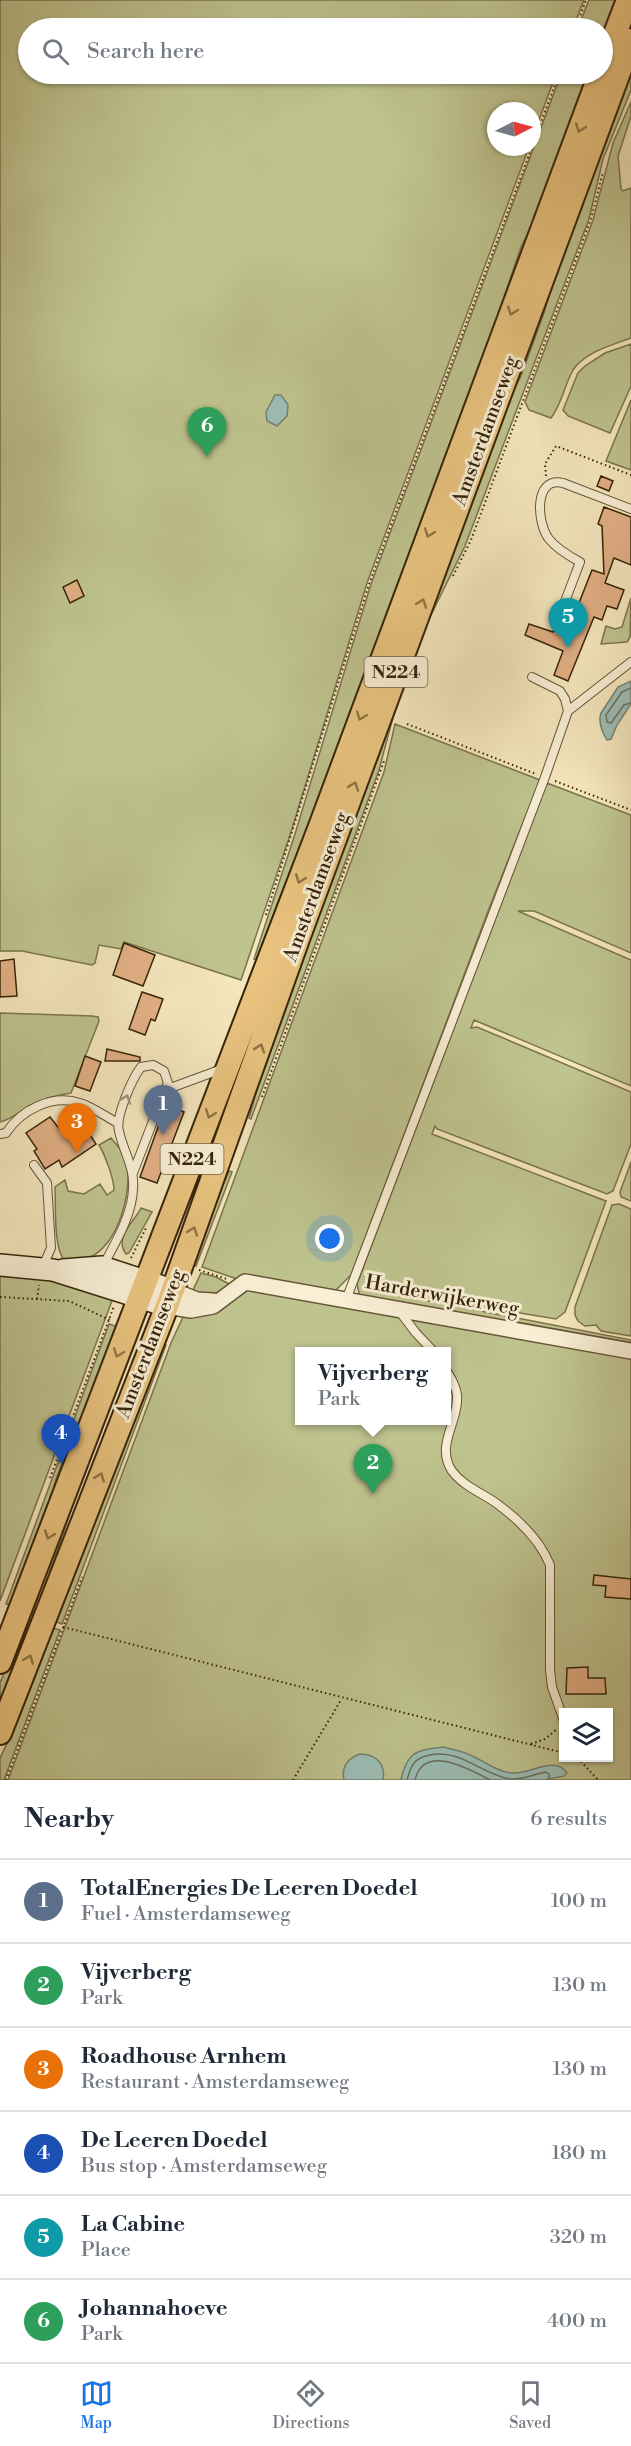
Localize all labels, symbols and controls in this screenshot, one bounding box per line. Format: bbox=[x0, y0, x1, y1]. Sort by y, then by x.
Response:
search box bbox=[18, 18, 613, 84]
icon: search bbox=[39, 35, 72, 68]
text: Search here bbox=[87, 38, 204, 65]
north arrow bbox=[487, 102, 541, 156]
one-way arrow bbox=[575, 122, 587, 133]
one-way arrow bbox=[507, 305, 519, 316]
street label: Amsterdamseweg bbox=[447, 352, 525, 510]
pin: 6 bbox=[188, 408, 226, 457]
one-way arrow bbox=[424, 527, 437, 538]
one-way arrow bbox=[415, 598, 427, 609]
pin: 5 bbox=[548, 598, 588, 648]
road number: N224 bbox=[364, 657, 428, 687]
one-way arrow bbox=[356, 710, 368, 721]
one-way arrow bbox=[347, 781, 360, 792]
street label: Amsterdamseweg bbox=[278, 808, 356, 966]
one-way arrow bbox=[295, 873, 307, 884]
one-way arrow bbox=[253, 1043, 265, 1054]
pin: 1 bbox=[144, 1086, 182, 1135]
one-way arrow bbox=[119, 1094, 131, 1105]
pin: 3 bbox=[58, 1104, 97, 1153]
one-way arrow bbox=[205, 1108, 217, 1119]
road number: N224 bbox=[160, 1144, 224, 1174]
your location bbox=[315, 1224, 344, 1253]
one-way arrow bbox=[186, 1227, 198, 1238]
street label: Amsterdamseweg bbox=[111, 1265, 191, 1423]
street label: Harderwijkerweg bbox=[363, 1270, 522, 1322]
popup bbox=[295, 1347, 451, 1425]
one-way arrow bbox=[113, 1348, 126, 1358]
text: Vijverberg bbox=[318, 1360, 428, 1387]
text: Park bbox=[318, 1387, 360, 1412]
pin: 4 bbox=[42, 1414, 80, 1464]
pin: 2 bbox=[354, 1444, 392, 1494]
one-way arrow bbox=[92, 1472, 105, 1483]
one-way arrow bbox=[43, 1530, 56, 1540]
one-way arrow bbox=[22, 1654, 34, 1665]
map controls bbox=[559, 1708, 613, 1762]
button: layers bbox=[559, 1708, 613, 1762]
text: Nearby bbox=[24, 1803, 114, 1835]
text: 6 results bbox=[530, 1807, 607, 1832]
text: TotalEnergies De Leeren Doedel bbox=[81, 1875, 418, 1902]
text: 1 bbox=[39, 1889, 48, 1914]
text: 100 m bbox=[551, 1889, 607, 1914]
text: Fuel · Amsterdamseweg bbox=[81, 1902, 291, 1927]
text: Vijverberg bbox=[81, 1959, 191, 1986]
text: 2 bbox=[37, 1973, 50, 1998]
text: 130 m bbox=[552, 1973, 607, 1998]
text: Park bbox=[81, 1986, 123, 2011]
text: Roadhouse Arnhem bbox=[81, 2043, 286, 2070]
text: 3 bbox=[37, 2057, 50, 2082]
text: 130 m bbox=[552, 2057, 607, 2082]
text: Restaurant · Amsterdamseweg bbox=[81, 2070, 349, 2095]
text: De Leeren Doedel bbox=[81, 2127, 268, 2154]
text: 4 bbox=[37, 2141, 50, 2166]
text: 180 m bbox=[552, 2141, 607, 2166]
text: Bus stop · Amsterdamseweg bbox=[81, 2154, 327, 2179]
text: La Cabine bbox=[81, 2211, 185, 2238]
text: 5 bbox=[37, 2225, 50, 2250]
text: 320 m bbox=[550, 2225, 607, 2250]
text: Place bbox=[81, 2238, 131, 2263]
text: Johannahoeve bbox=[81, 2295, 228, 2322]
text: 6 bbox=[37, 2309, 50, 2334]
text: 400 m bbox=[547, 2309, 607, 2334]
text: Park bbox=[81, 2322, 123, 2347]
tab: Map bbox=[80, 2377, 113, 2433]
tab: Directions bbox=[272, 2377, 350, 2433]
tab: Saved bbox=[509, 2377, 551, 2433]

